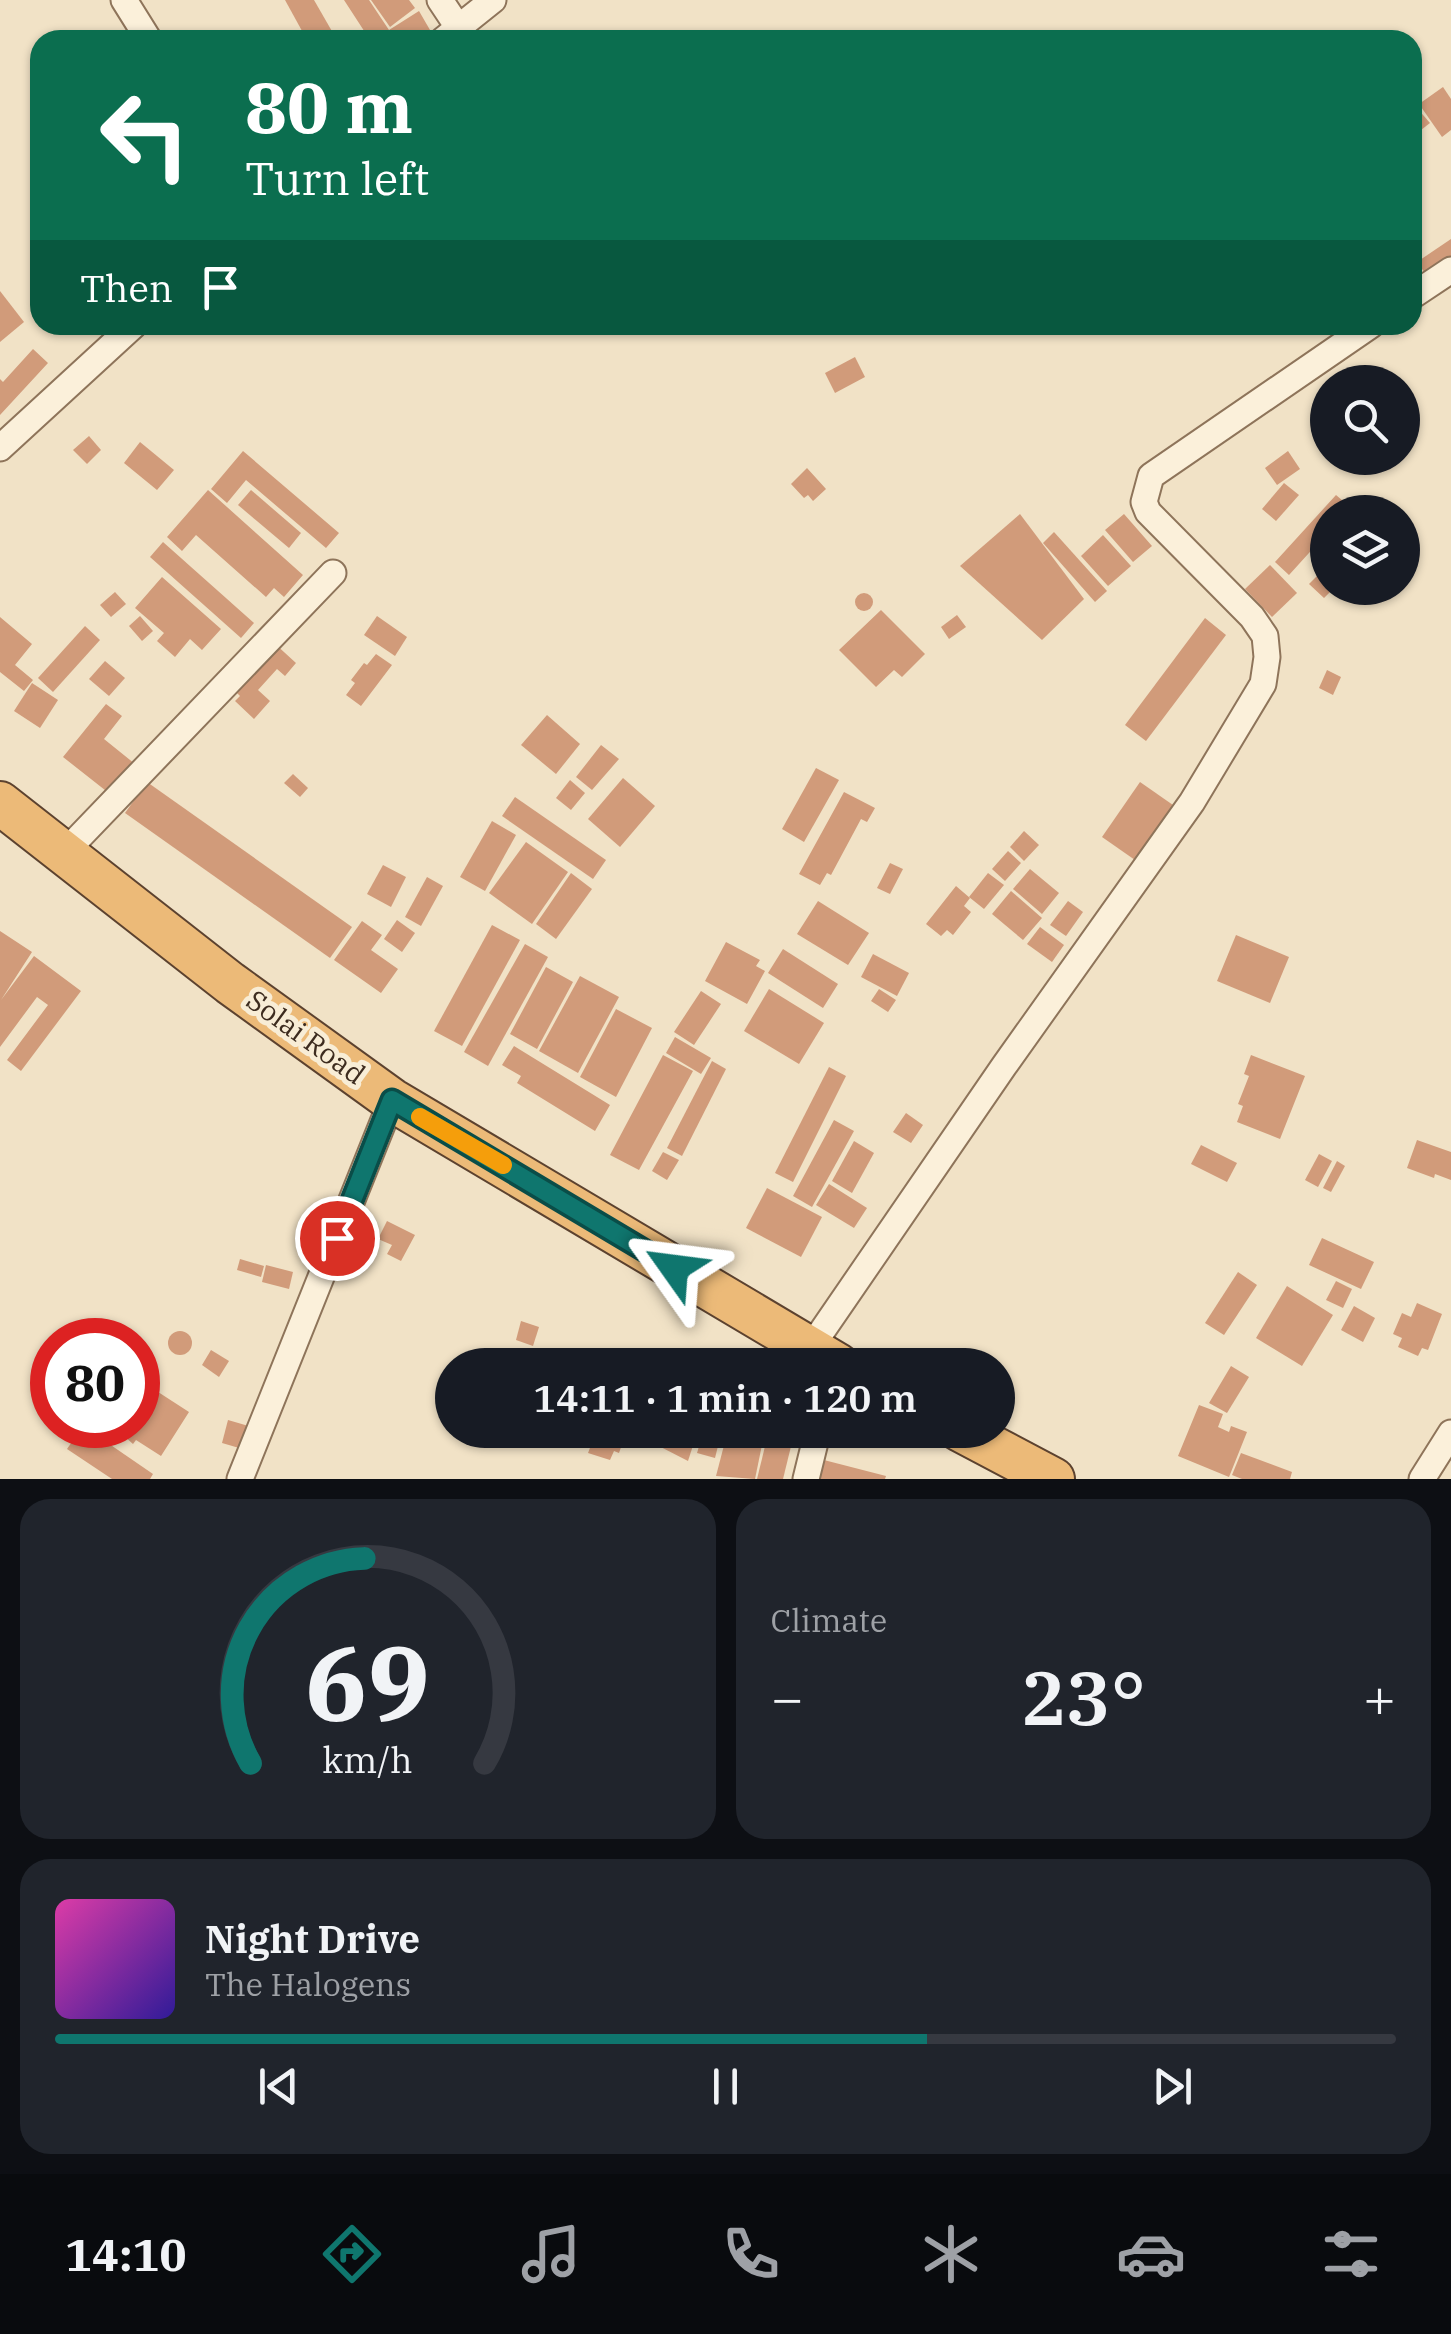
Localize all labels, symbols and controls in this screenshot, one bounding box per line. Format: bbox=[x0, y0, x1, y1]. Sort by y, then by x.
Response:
text: 80 m bbox=[245, 61, 413, 152]
icon: left bbox=[80, 70, 210, 200]
text: Turn left bbox=[245, 149, 429, 207]
icon: arrive bbox=[193, 260, 248, 315]
text: Then bbox=[80, 263, 173, 312]
map controls bbox=[1310, 365, 1420, 605]
button: search bbox=[1310, 365, 1420, 475]
button: layers bbox=[1310, 495, 1420, 605]
street label: Solai Road bbox=[240, 981, 373, 1092]
pin bbox=[295, 1196, 380, 1281]
icon: arrive bbox=[310, 1211, 365, 1266]
position arrow bbox=[622, 1216, 726, 1320]
speed limit sign: 80 bbox=[30, 1318, 160, 1448]
text: 14:11 · 1 min · 120 m bbox=[533, 1373, 917, 1422]
text: Climate bbox=[771, 1599, 887, 1641]
text: 69 bbox=[305, 1614, 430, 1750]
text: 23° bbox=[1021, 1648, 1146, 1746]
text: − bbox=[771, 1662, 804, 1733]
text: + bbox=[1363, 1662, 1396, 1733]
text: km/h bbox=[323, 1736, 413, 1783]
text: Night Drive bbox=[205, 1914, 420, 1963]
text: The Halogens bbox=[205, 1963, 411, 2005]
icon: previous bbox=[251, 2059, 306, 2114]
icon: pause bbox=[698, 2059, 753, 2114]
icon: next bbox=[1145, 2059, 1200, 2114]
icon: directions bbox=[317, 2219, 387, 2289]
icon: music bbox=[516, 2219, 586, 2289]
icon: phone bbox=[716, 2219, 786, 2289]
icon: climate bbox=[916, 2219, 986, 2289]
icon: car bbox=[1116, 2219, 1186, 2289]
icon: filters bbox=[1316, 2219, 1386, 2289]
text: 14:10 bbox=[65, 2225, 187, 2283]

